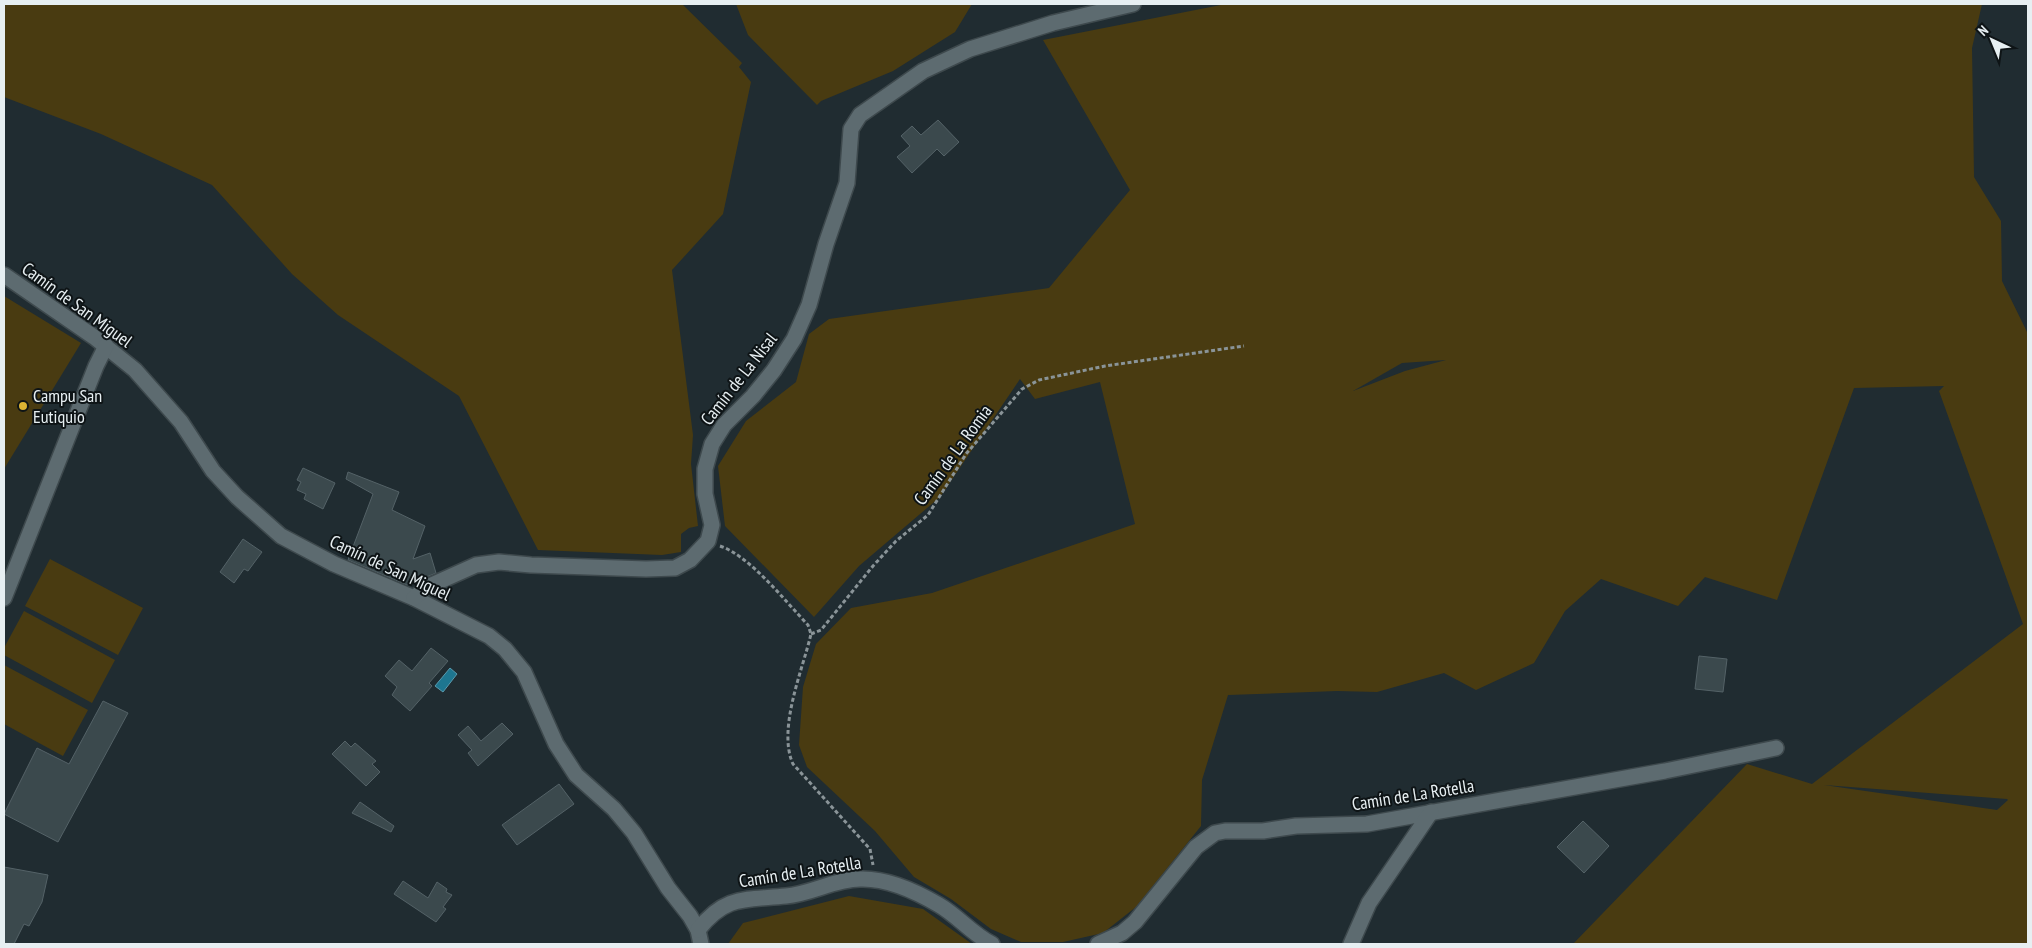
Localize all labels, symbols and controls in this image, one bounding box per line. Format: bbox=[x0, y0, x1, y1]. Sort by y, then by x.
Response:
north arrow bbox=[1967, 15, 2017, 65]
text: N bbox=[1974, 22, 1992, 40]
street label: Camín de San Miguel bbox=[18, 257, 138, 353]
street label: Camín de La Nisal bbox=[695, 327, 782, 429]
place label: Campu San Eutiquio bbox=[33, 384, 102, 428]
marker: Campu San Eutiquio bbox=[17, 400, 29, 412]
street label: Camín de La Romia bbox=[909, 400, 997, 509]
street label: Camín de San Miguel bbox=[326, 529, 455, 606]
street label: Camín de La Rotella bbox=[1350, 773, 1476, 816]
street label: Camín de La Rotella bbox=[737, 850, 863, 893]

